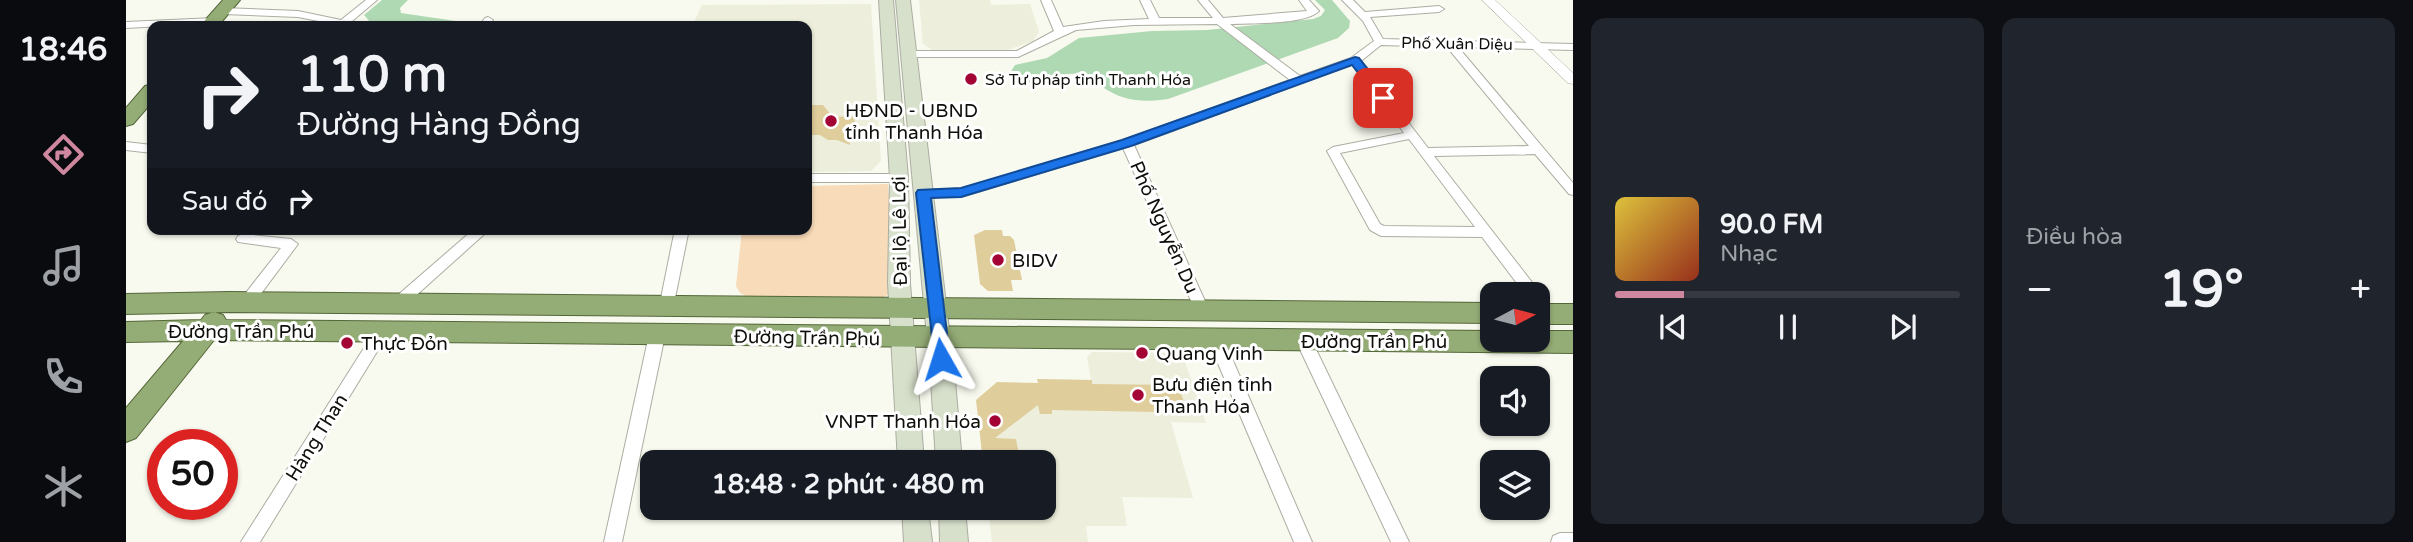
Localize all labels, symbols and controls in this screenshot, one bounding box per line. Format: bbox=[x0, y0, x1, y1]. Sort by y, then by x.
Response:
text: 18:46 bbox=[19, 31, 107, 69]
street label: Phố Xuân Diệu bbox=[1401, 33, 1513, 55]
text: 110 m bbox=[297, 46, 447, 105]
icon: right bbox=[182, 49, 273, 140]
pin bbox=[1353, 68, 1413, 128]
place label: Sở Tư pháp tỉnh Thanh Hóa bbox=[985, 70, 1191, 90]
marker: Sở Tư pháp tỉnh Thanh Hóa bbox=[963, 71, 979, 87]
icon: arrive bbox=[1364, 79, 1402, 117]
place label: HĐND - UBND tỉnh Thanh Hóa bbox=[845, 100, 983, 144]
text: Đường Hàng Đồng bbox=[297, 106, 581, 144]
marker: HĐND - UBND tỉnh Thanh Hóa bbox=[823, 113, 839, 129]
icon: directions bbox=[39, 130, 88, 179]
street label: Phố Nguyễn Du bbox=[1125, 158, 1203, 297]
street label: Đại lộ Lê Lợi bbox=[888, 176, 912, 286]
icon: right bbox=[281, 182, 319, 220]
text: Sau đó bbox=[182, 186, 267, 217]
text: 90.0 FM bbox=[1720, 209, 1823, 240]
text: Điều hòa bbox=[2026, 223, 2123, 251]
text: Nhạc bbox=[1720, 240, 1777, 268]
icon: music bbox=[39, 241, 88, 290]
place label: BIDV bbox=[1012, 250, 1058, 272]
marker: BIDV bbox=[990, 252, 1006, 268]
text: 19° bbox=[2159, 258, 2244, 321]
text: − bbox=[2026, 267, 2053, 313]
text: + bbox=[2350, 267, 2371, 313]
north arrow bbox=[1480, 282, 1550, 352]
map controls bbox=[1480, 282, 1550, 520]
icon: previous bbox=[1654, 308, 1692, 346]
icon: pause bbox=[1769, 308, 1807, 346]
icon: next bbox=[1884, 308, 1922, 346]
street label: Đường Trần Phú bbox=[168, 321, 314, 343]
position arrow bbox=[904, 322, 978, 396]
street label: Đường Trần Phú bbox=[733, 326, 880, 350]
street label: Đường Trần Phú bbox=[1301, 331, 1447, 353]
place label: Thực Đỏn bbox=[361, 333, 448, 355]
marker: Thực Đỏn bbox=[339, 335, 355, 351]
place label: Quang Vinh bbox=[1156, 343, 1263, 365]
marker: Quang Vinh bbox=[1134, 345, 1150, 361]
icon: phone bbox=[39, 352, 88, 401]
button: sound bbox=[1480, 366, 1550, 436]
place label: Bưu điện tỉnh Thanh Hóa bbox=[1152, 374, 1273, 418]
marker: Bưu điện tỉnh Thanh Hóa bbox=[1130, 387, 1146, 403]
street label: Hàng Than bbox=[281, 390, 352, 485]
place label: VNPT Thanh Hóa bbox=[825, 411, 981, 433]
marker: VNPT Thanh Hóa bbox=[987, 413, 1003, 429]
speed limit sign: 50 bbox=[147, 429, 238, 520]
button: layers bbox=[1480, 450, 1550, 520]
icon: climate bbox=[39, 462, 88, 511]
text: 18:48 · 2 phút · 480 m bbox=[711, 469, 985, 500]

